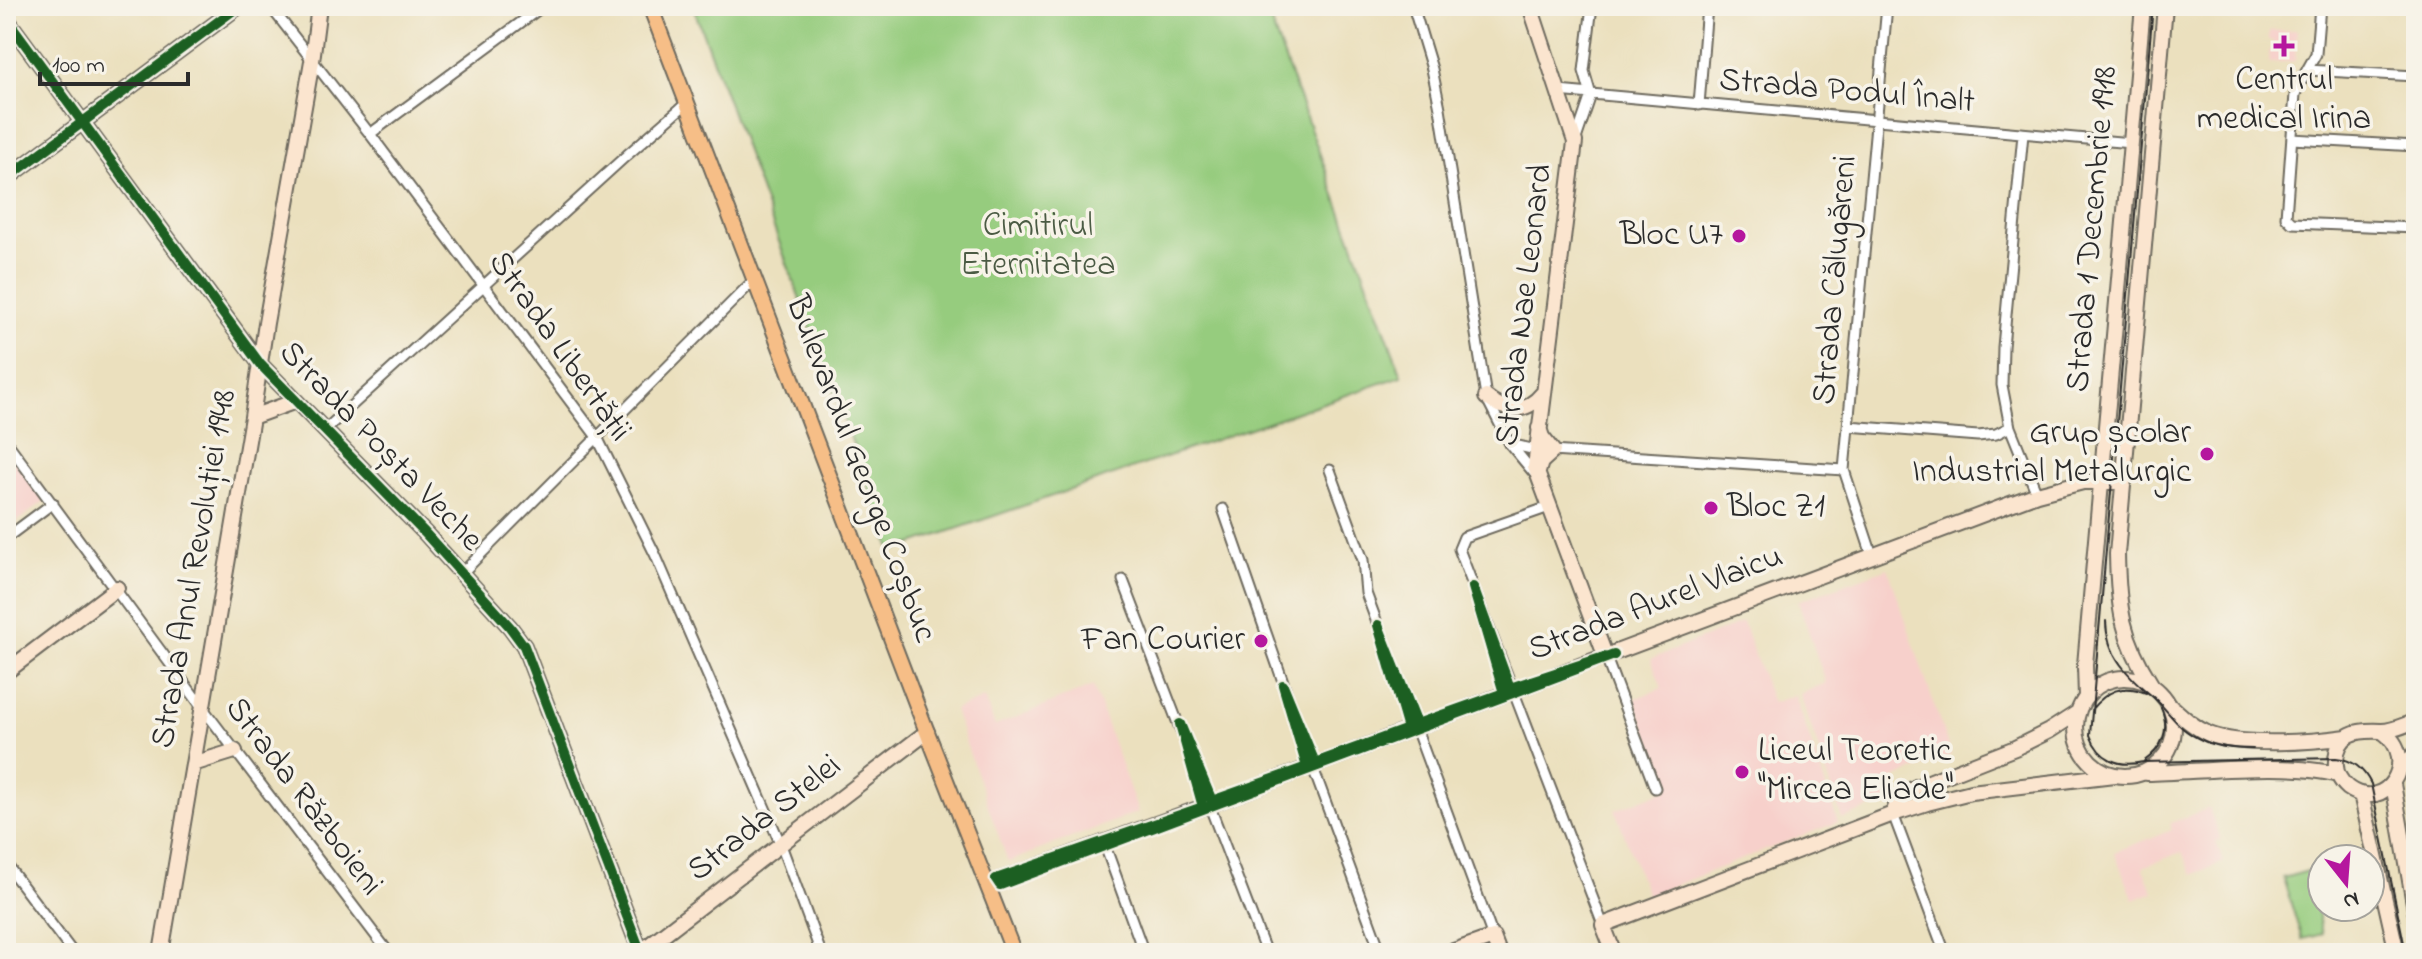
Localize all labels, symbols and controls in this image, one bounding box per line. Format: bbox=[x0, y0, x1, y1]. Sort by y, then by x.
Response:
marker: Centrul medical Irina bbox=[2273, 35, 2295, 57]
scale bar bbox=[40, 36, 188, 86]
text: 100 m bbox=[52, 49, 105, 84]
street label: Strada Podul Înalt bbox=[1717, 56, 1977, 128]
place label: Centrul medical Irina bbox=[2197, 56, 2371, 145]
street label: Strada 1 Decembrie 1918 bbox=[2054, 64, 2132, 394]
street label: Strada Călugăreni bbox=[1800, 153, 1872, 407]
street label: Strada Nae Leonard bbox=[1483, 161, 1567, 449]
park label: Cimitirul Eternitatea bbox=[960, 202, 1116, 291]
place label: Bloc U7 bbox=[1619, 211, 1723, 261]
marker: Bloc U7 bbox=[1730, 227, 1748, 245]
street label: Strada Libertății bbox=[475, 241, 643, 453]
street label: Bulevardul George Coșbuc bbox=[770, 287, 950, 650]
street label: Strada Poșta Veche bbox=[266, 330, 495, 564]
street label: Strada Anul Revoluției 1948 bbox=[139, 386, 251, 752]
place label: Grup școlar Industrial Metalurgic bbox=[1912, 409, 2192, 498]
marker: Grup școlar Industrial Metalurgic bbox=[2198, 445, 2216, 463]
place label: Bloc Z1 bbox=[1726, 483, 1825, 533]
marker: Bloc Z1 bbox=[1702, 499, 1720, 517]
street label: Strada Aurel Vlaicu bbox=[1521, 532, 1791, 676]
place label: Fan Courier bbox=[1080, 616, 1245, 666]
marker: Fan Courier bbox=[1252, 632, 1270, 650]
street label: Strada Războieni bbox=[211, 687, 395, 907]
place label: Liceul Teoretic "Mircea Eliade" bbox=[1758, 727, 1954, 816]
street label: Strada Stelei bbox=[677, 743, 853, 895]
marker: Liceul Teoretic "Mircea Eliade" bbox=[1733, 763, 1751, 781]
north arrow bbox=[2306, 843, 2386, 923]
text: N bbox=[2339, 882, 2363, 917]

